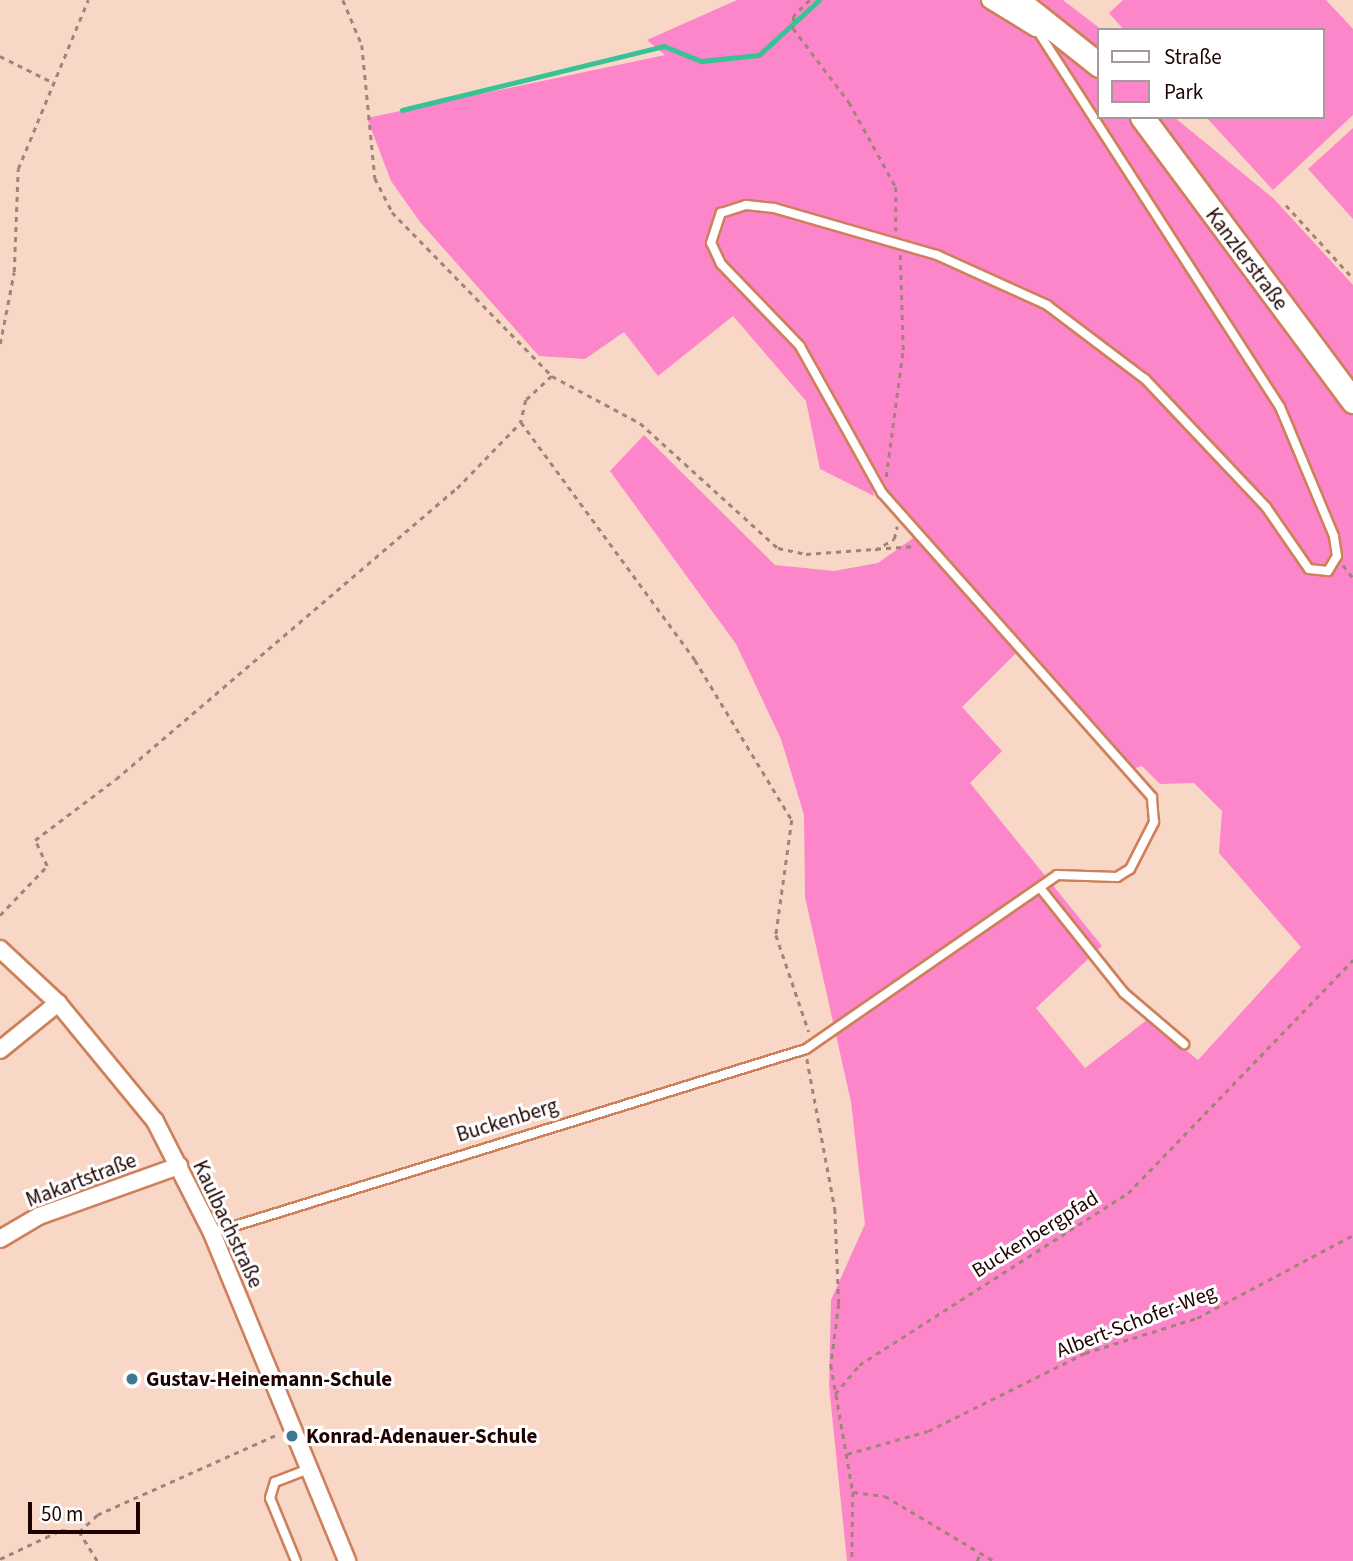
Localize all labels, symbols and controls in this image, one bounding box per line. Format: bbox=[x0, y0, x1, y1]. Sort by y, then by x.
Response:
legend bbox=[1098, 28, 1325, 119]
text: Straße bbox=[1164, 42, 1222, 72]
text: Park bbox=[1164, 77, 1203, 107]
street label: Kanzlerstraße bbox=[1200, 203, 1294, 315]
street label: Buckenberg bbox=[453, 1093, 561, 1147]
street label: Makartstraße bbox=[22, 1147, 140, 1213]
street label: Kaulbachstraße bbox=[187, 1156, 269, 1292]
street label: Buckenbergpfad bbox=[967, 1185, 1103, 1283]
street label: Albert-Schofer-Weg bbox=[1053, 1279, 1219, 1363]
place label: Gustav-Heinemann-Schule bbox=[146, 1366, 392, 1392]
marker: Gustav-Heinemann-Schule bbox=[124, 1371, 140, 1387]
place label: Konrad-Adenauer-Schule bbox=[306, 1423, 537, 1449]
marker: Konrad-Adenauer-Schule bbox=[284, 1428, 300, 1444]
scale bar bbox=[32, 1488, 144, 1532]
text: 50 m bbox=[41, 1499, 83, 1529]

